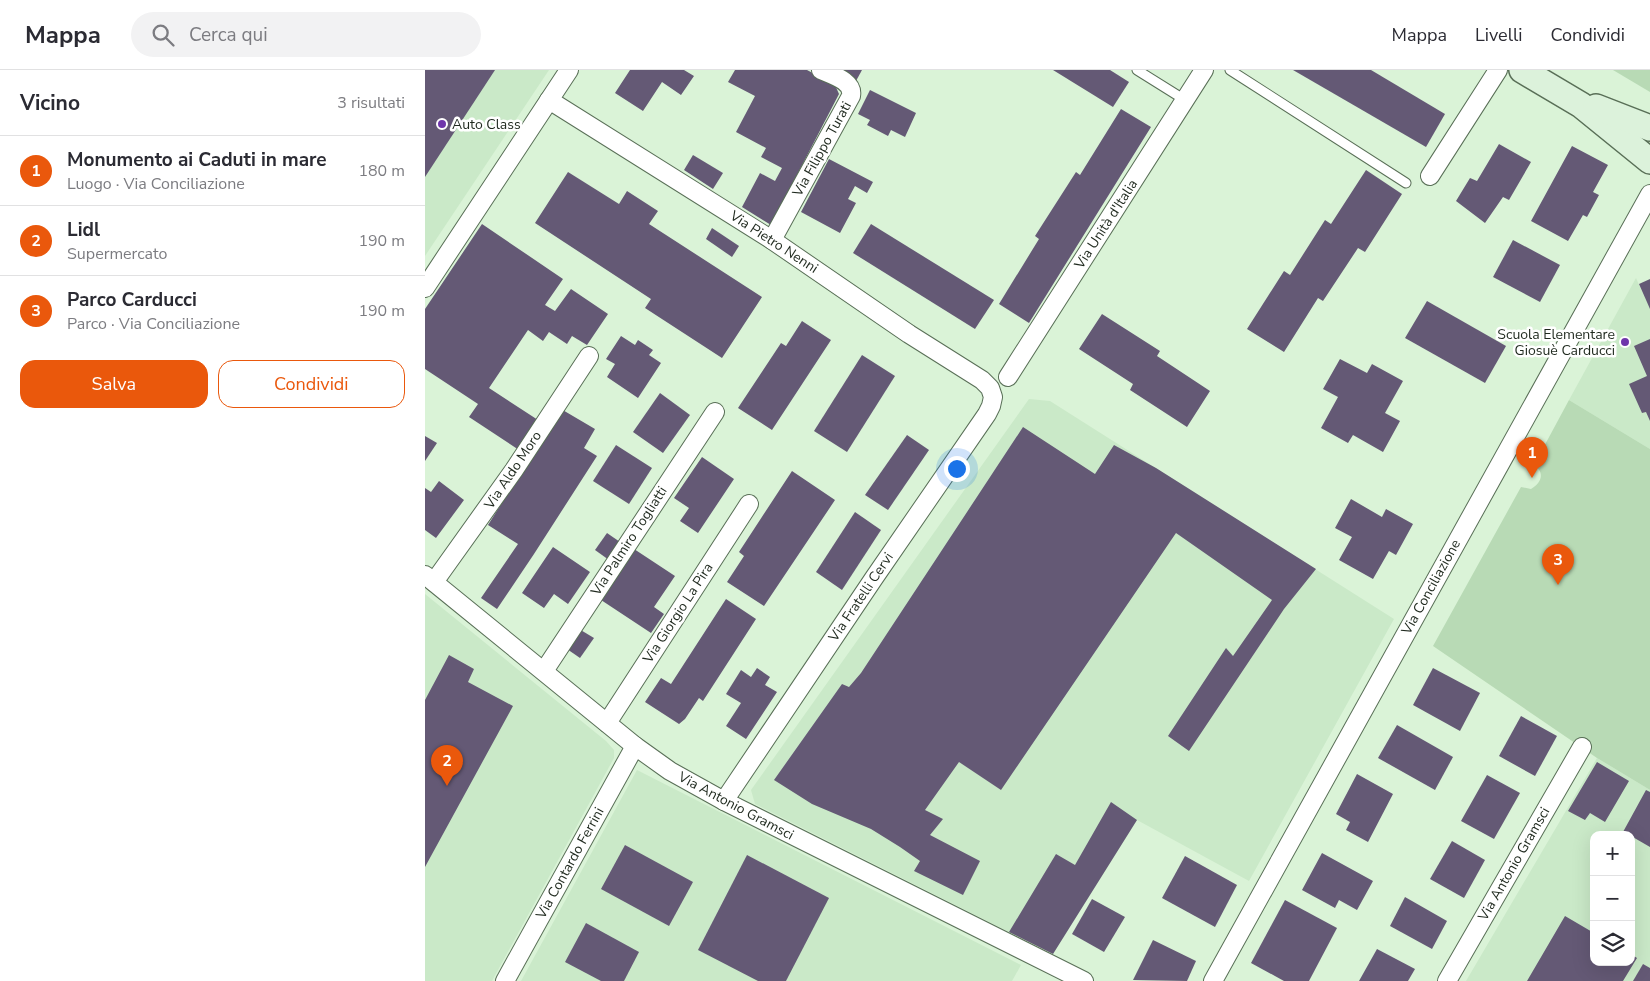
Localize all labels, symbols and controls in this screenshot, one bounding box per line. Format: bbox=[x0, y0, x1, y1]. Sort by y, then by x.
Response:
search box bbox=[131, 12, 481, 57]
text: Mappa bbox=[25, 19, 101, 51]
icon: search bbox=[149, 21, 177, 49]
text: Cerca qui bbox=[189, 22, 268, 48]
text: Mappa bbox=[1392, 23, 1447, 47]
text: Livelli bbox=[1475, 23, 1522, 47]
text: Condividi bbox=[1550, 23, 1625, 47]
text: Vicino bbox=[20, 89, 80, 117]
text: 3 risultati bbox=[337, 92, 405, 114]
street label: Via Filippo Turati bbox=[788, 98, 856, 201]
place label: Auto Class bbox=[452, 115, 521, 134]
marker: Auto Class bbox=[436, 118, 448, 130]
text: Monumento ai Caduti in mare bbox=[67, 147, 327, 173]
text: 1 bbox=[31, 160, 41, 182]
text: 180 m bbox=[358, 160, 405, 182]
text: Luogo · Via Conciliazione bbox=[67, 173, 245, 195]
street label: Via Unità d'Italia bbox=[1069, 176, 1142, 273]
street label: Via Pietro Nenni bbox=[725, 206, 822, 278]
text: Lidl bbox=[67, 217, 100, 243]
text: 2 bbox=[31, 230, 41, 252]
text: 190 m bbox=[358, 230, 405, 252]
text: Supermercato bbox=[67, 243, 167, 265]
text: Parco Carducci bbox=[67, 287, 197, 313]
text: 3 bbox=[31, 300, 41, 322]
text: 190 m bbox=[358, 300, 405, 322]
text: Parco · Via Conciliazione bbox=[67, 313, 240, 335]
place label: Scuola Elementare Giosuè Carducci bbox=[1497, 325, 1615, 360]
marker: Scuola Elementare Giosuè Carducci bbox=[1619, 336, 1631, 348]
button: Salva bbox=[20, 360, 208, 408]
button: Condividi bbox=[218, 360, 405, 408]
street label: Via Aldo Moro bbox=[479, 427, 546, 514]
pin: 1 bbox=[1516, 437, 1548, 478]
your location bbox=[944, 456, 970, 482]
street label: Via Palmiro Togliatti bbox=[586, 483, 671, 600]
street label: Via Conciliazione bbox=[1397, 536, 1465, 639]
pin: 3 bbox=[1542, 544, 1574, 585]
street label: Via Fratelli Cervi bbox=[824, 549, 898, 646]
street label: Via Giorgio La Pira bbox=[638, 559, 718, 668]
pin: 2 bbox=[431, 745, 463, 786]
street label: Via Antonio Gramsci bbox=[674, 767, 797, 844]
street label: Via Contardo Ferrini bbox=[531, 804, 609, 923]
street label: Via Antonio Gramsci bbox=[1473, 804, 1554, 925]
map controls bbox=[1590, 831, 1635, 966]
button: + bbox=[1590, 831, 1635, 876]
button: − bbox=[1590, 876, 1635, 921]
button: layers bbox=[1590, 921, 1635, 966]

